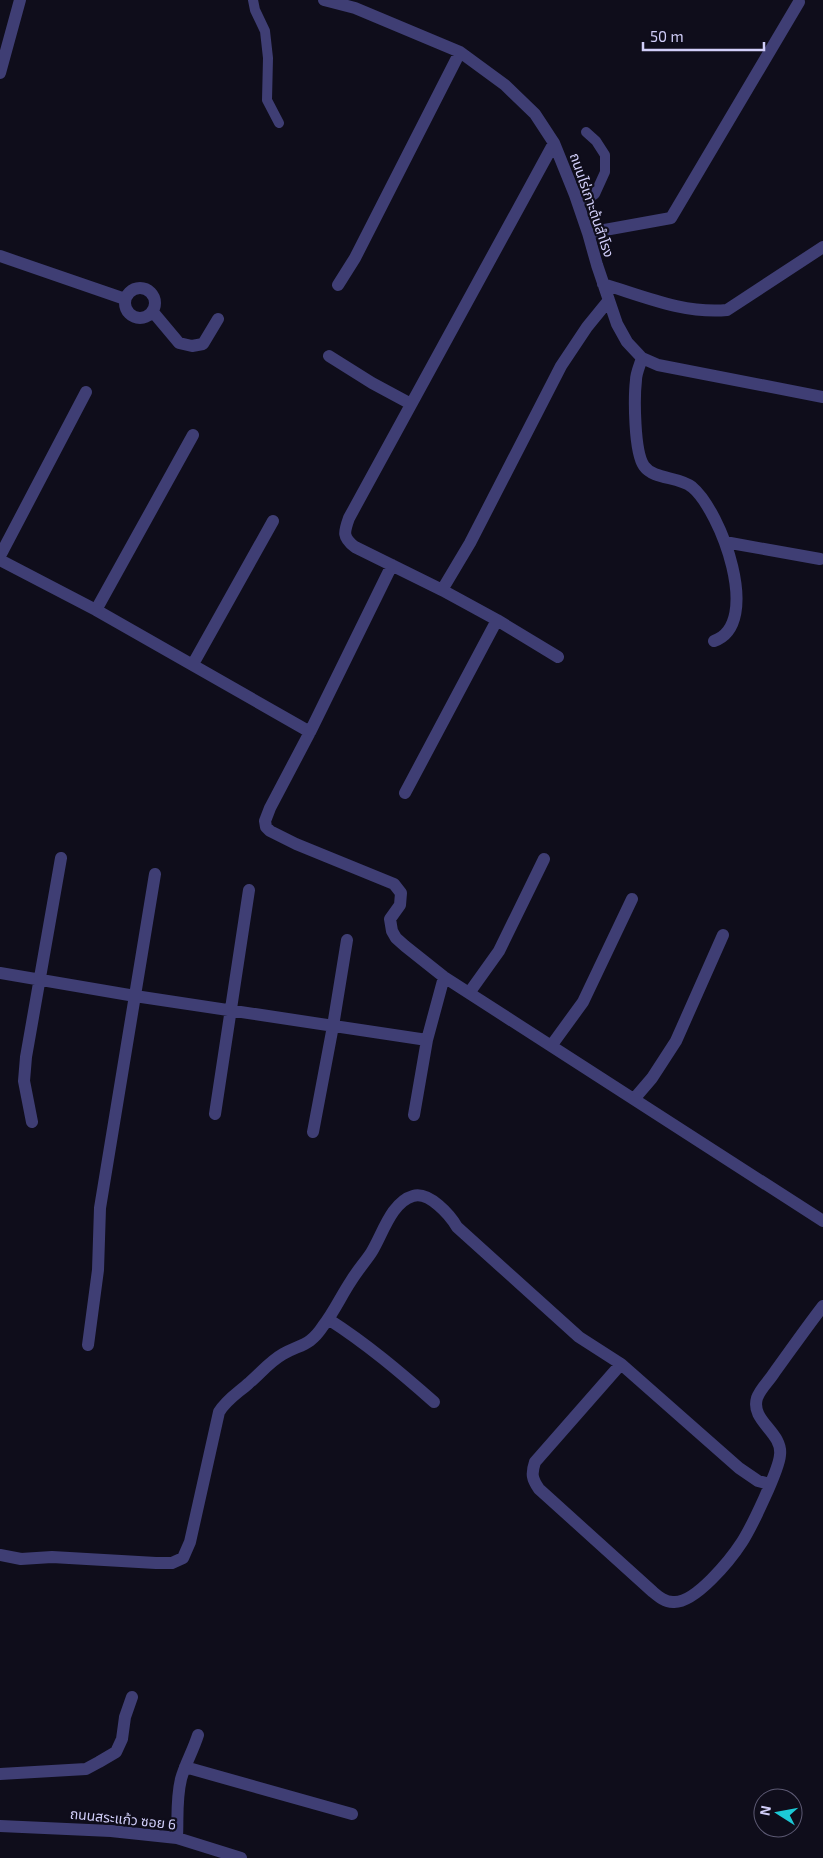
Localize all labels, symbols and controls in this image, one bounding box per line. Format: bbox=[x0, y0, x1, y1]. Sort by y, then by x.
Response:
scale bar bbox=[643, 20, 764, 52]
text: 50 m bbox=[650, 27, 684, 45]
street label: ถนนไร่เกาะต้นสำโรง bbox=[567, 150, 618, 259]
north arrow bbox=[753, 1788, 803, 1838]
street label: ถนนสระแก้ว ซอย 6 bbox=[69, 1804, 177, 1833]
text: N bbox=[755, 1804, 774, 1817]

